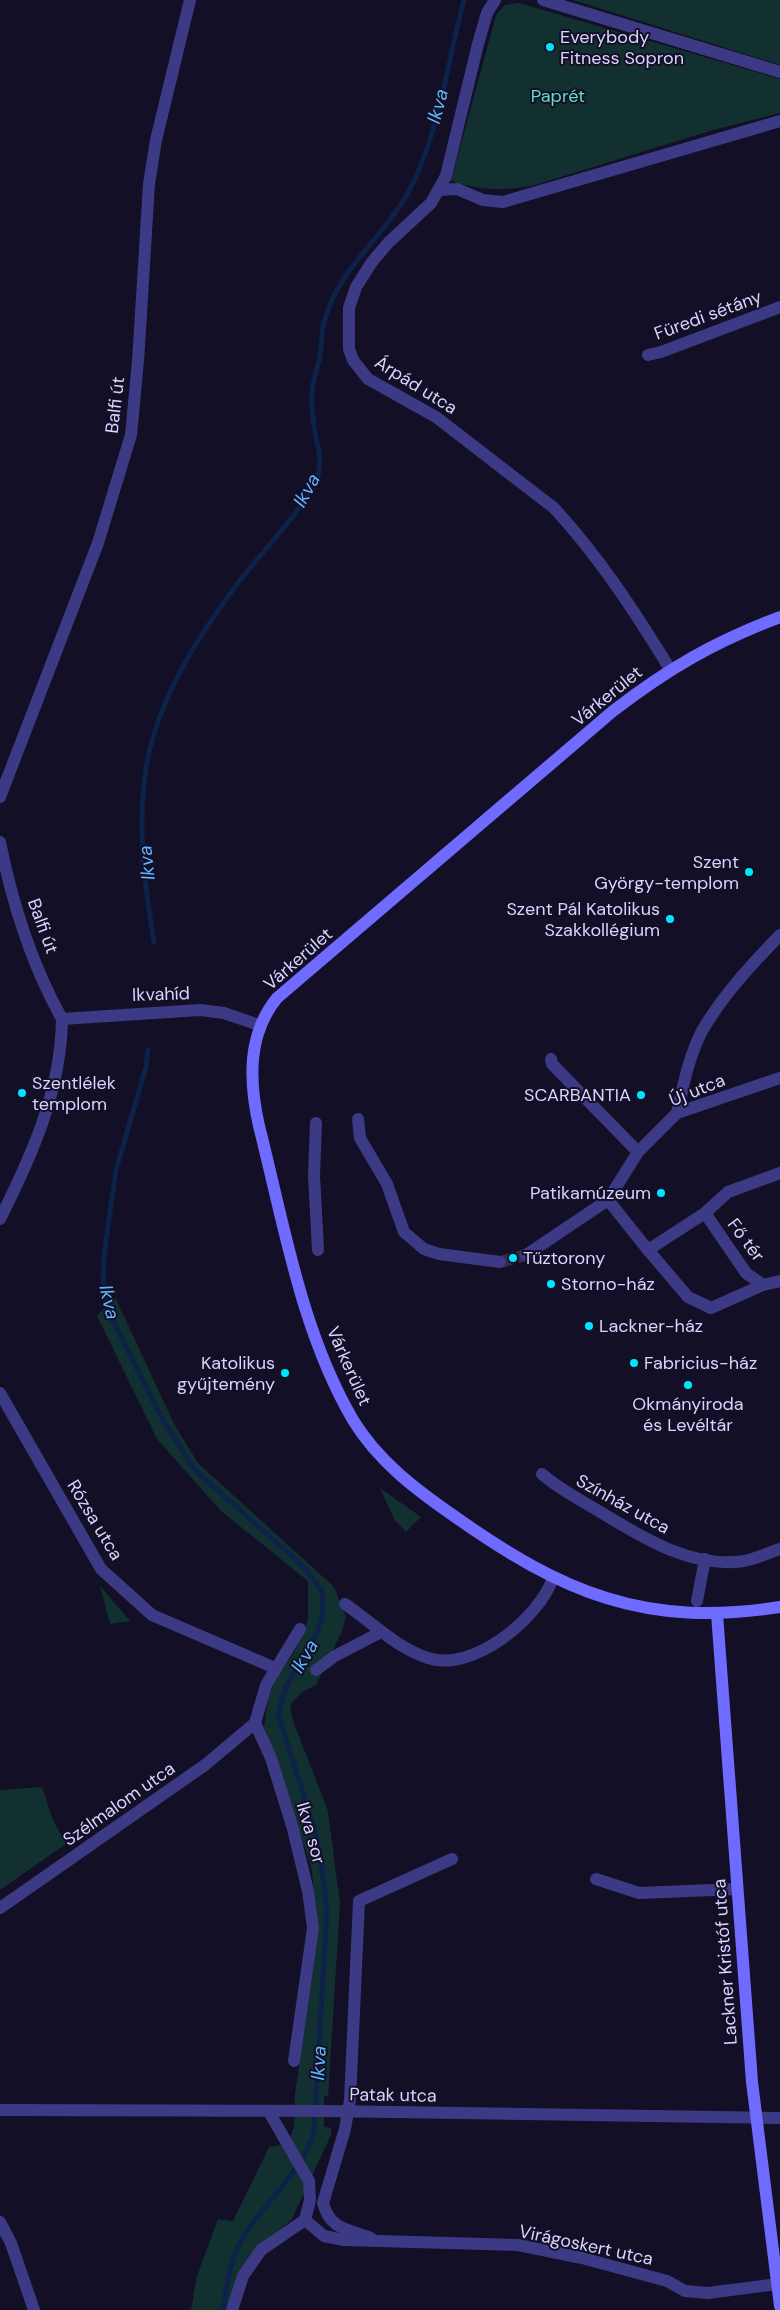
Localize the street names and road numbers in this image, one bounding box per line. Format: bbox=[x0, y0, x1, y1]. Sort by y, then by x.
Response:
street label: Füredi sétány bbox=[651, 284, 765, 346]
street label: Árpád utca bbox=[370, 350, 462, 420]
street label: Balfi út bbox=[100, 375, 130, 435]
street label: Várkerület bbox=[567, 660, 647, 732]
street label: Balfi út bbox=[22, 895, 64, 957]
street label: Várkerület bbox=[258, 922, 338, 996]
street label: Ikvahíd bbox=[132, 981, 190, 1007]
street label: Új utca bbox=[666, 1068, 728, 1112]
street label: Fő tér bbox=[722, 1213, 770, 1267]
street label: Várkerület bbox=[321, 1323, 377, 1409]
street label: Színház utca bbox=[572, 1468, 674, 1540]
street label: Rózsa utca bbox=[62, 1475, 128, 1565]
street label: Szélmalom utca bbox=[58, 1756, 180, 1852]
street label: Ikva sor bbox=[291, 1799, 331, 1867]
street label: Lackner Kristóf utca bbox=[707, 1878, 743, 2046]
street label: Patak utca bbox=[349, 2082, 437, 2108]
street label: Virágoskert utca bbox=[517, 2219, 655, 2271]

